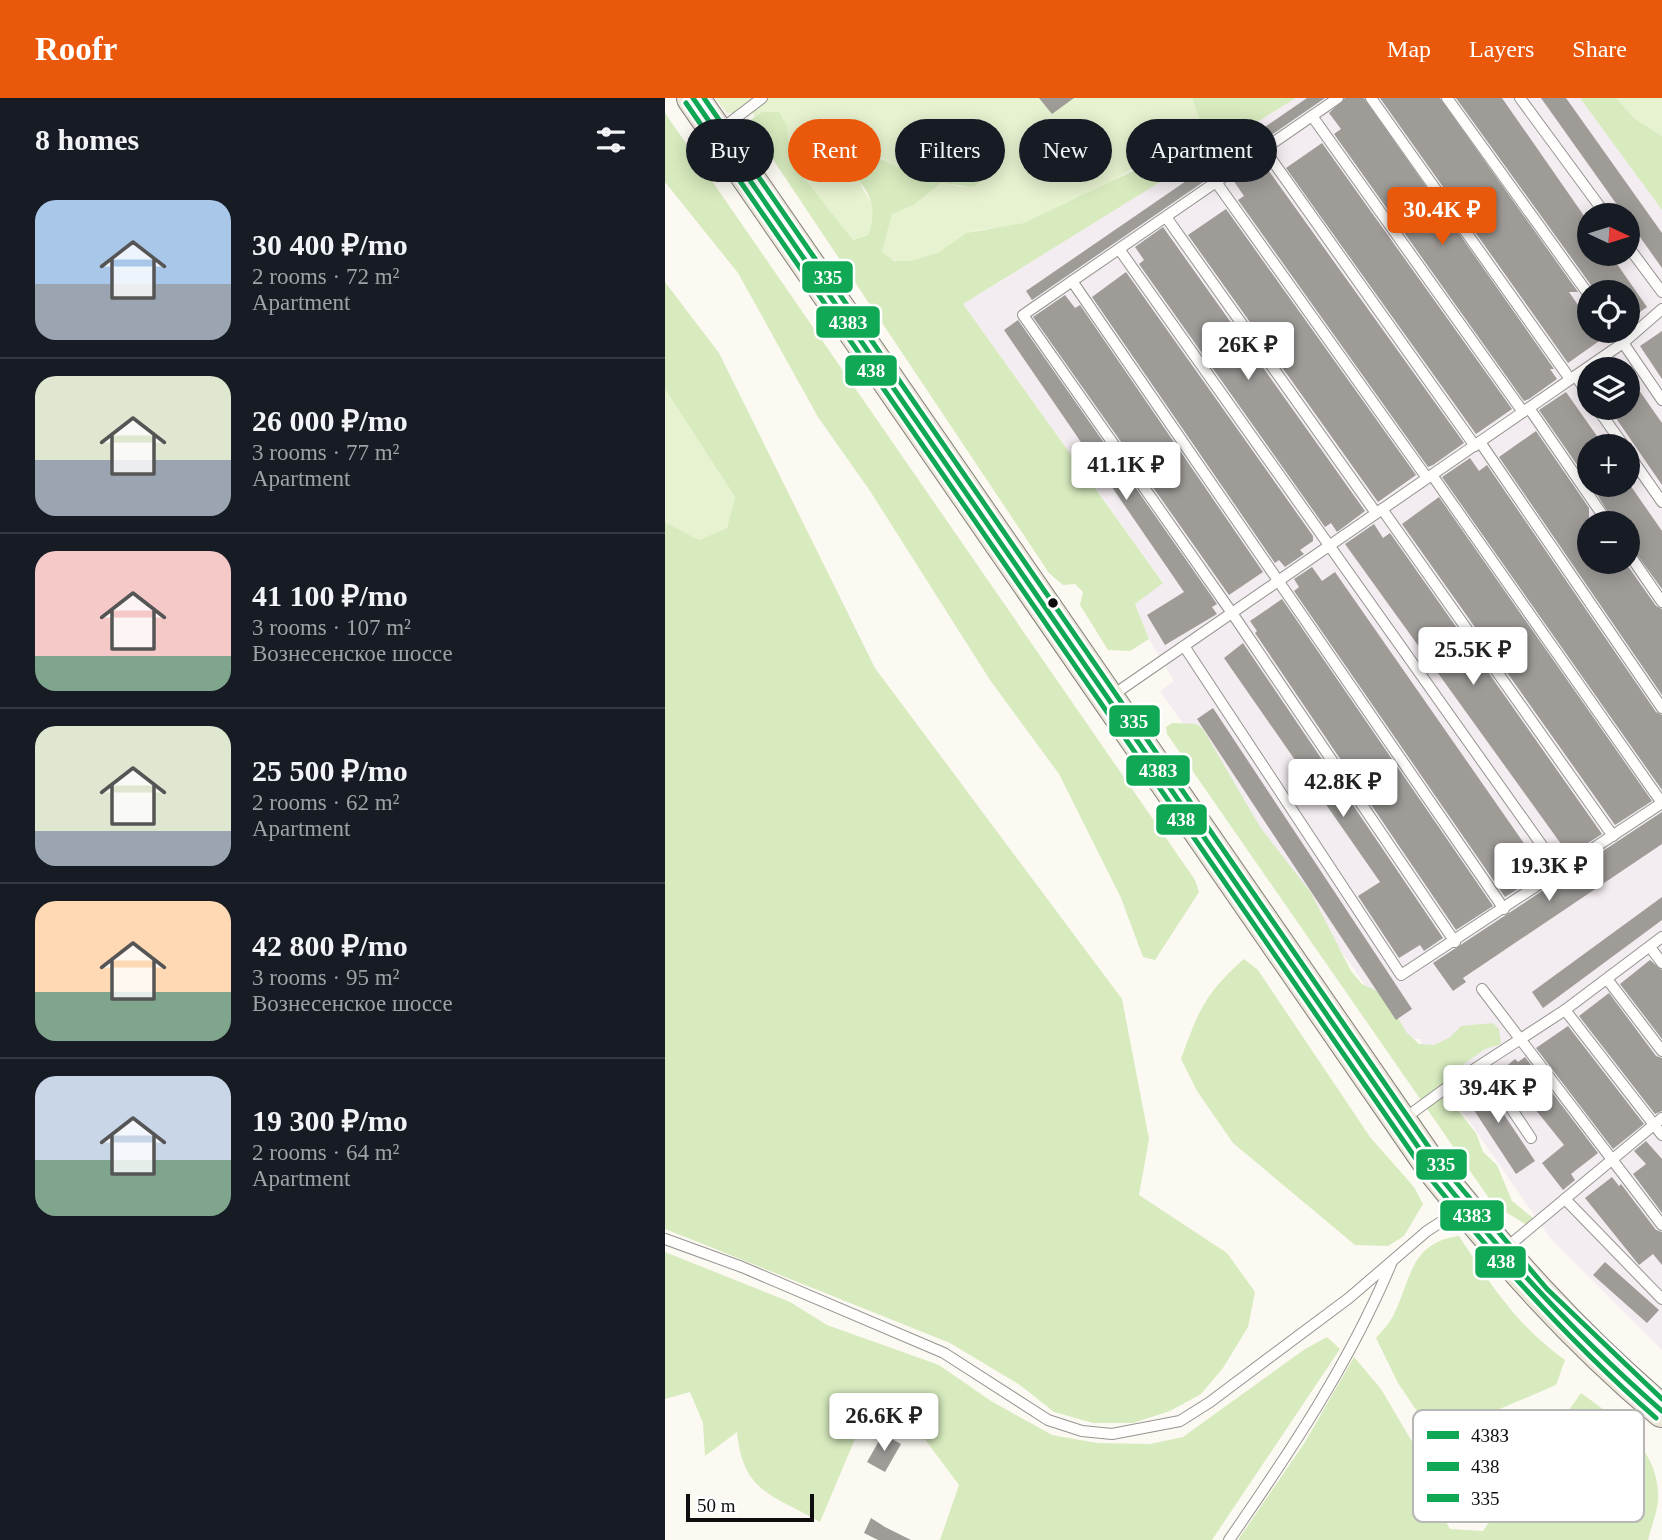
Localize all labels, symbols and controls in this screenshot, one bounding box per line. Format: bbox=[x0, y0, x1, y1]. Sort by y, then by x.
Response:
text: Roofr bbox=[35, 31, 117, 67]
text: Map bbox=[1387, 36, 1431, 62]
text: Layers bbox=[1469, 36, 1534, 62]
text: Share bbox=[1572, 36, 1627, 62]
chip: Buy bbox=[686, 119, 774, 182]
chip: Rent bbox=[788, 119, 881, 182]
chip: Filters bbox=[895, 119, 1005, 182]
chip: New bbox=[1019, 119, 1112, 182]
chip: Apartment bbox=[1126, 119, 1277, 182]
icon: filters bbox=[592, 121, 630, 159]
text: 8 homes bbox=[35, 123, 139, 156]
pin: 30.4K ₽ bbox=[1377, 188, 1507, 247]
text: 30.4K ₽ bbox=[1403, 197, 1481, 222]
north arrow bbox=[1577, 203, 1640, 266]
map controls bbox=[1577, 203, 1640, 574]
icon: home bbox=[91, 228, 175, 312]
text: 30 400 ₽/mo bbox=[252, 228, 408, 261]
line badge: 335 bbox=[801, 260, 854, 294]
text: 2 rooms · 72 m² bbox=[252, 264, 399, 289]
text: 335 bbox=[814, 267, 842, 288]
button: locate bbox=[1577, 280, 1640, 343]
text: Apartment bbox=[252, 290, 350, 315]
line badge: 438З bbox=[815, 305, 881, 339]
text: 438З bbox=[829, 312, 867, 333]
pin: 26K ₽ bbox=[1199, 322, 1297, 382]
text: 26K ₽ bbox=[1218, 332, 1278, 357]
line badge: 438 bbox=[844, 354, 898, 387]
button: layers bbox=[1577, 357, 1640, 420]
text: 438 bbox=[857, 360, 885, 381]
icon: home bbox=[91, 404, 175, 488]
text: 26 000 ₽/mo bbox=[252, 404, 408, 437]
button: + bbox=[1577, 434, 1640, 497]
text: 3 rooms · 77 m² bbox=[252, 440, 399, 465]
pin: 41.1K ₽ bbox=[1061, 442, 1191, 502]
text: 41.1K ₽ bbox=[1087, 452, 1165, 477]
text: Apartment bbox=[252, 466, 350, 491]
button: − bbox=[1577, 511, 1640, 574]
icon: home bbox=[91, 579, 175, 663]
text: 41 100 ₽/mo bbox=[252, 579, 408, 612]
unlabelled marker bbox=[1046, 596, 1060, 610]
text: 3 rooms · 107 m² bbox=[252, 615, 411, 640]
pin: 25.5K ₽ bbox=[1408, 628, 1538, 687]
text: 25.5K ₽ bbox=[1434, 637, 1512, 662]
text: Вознесенское шоссе bbox=[252, 641, 453, 666]
line badge: 335 bbox=[1108, 704, 1161, 738]
text: 335 bbox=[1120, 711, 1148, 732]
icon: home bbox=[91, 754, 175, 838]
text: 25 500 ₽/mo bbox=[252, 754, 408, 787]
line badge: 438З bbox=[1125, 754, 1191, 787]
text: 438З bbox=[1139, 760, 1177, 781]
pin: 42.8K ₽ bbox=[1278, 760, 1408, 819]
text: 42.8K ₽ bbox=[1304, 769, 1382, 794]
text: 2 rooms · 62 m² bbox=[252, 790, 399, 815]
line badge: 438 bbox=[1155, 803, 1208, 836]
text: 438 bbox=[1167, 809, 1195, 830]
text: Apartment bbox=[252, 816, 350, 841]
pin: 19.3K ₽ bbox=[1484, 844, 1614, 903]
text: 19.3K ₽ bbox=[1510, 853, 1588, 878]
icon: home bbox=[91, 929, 175, 1013]
text: 42 800 ₽/mo bbox=[252, 929, 408, 962]
text: 3 rooms · 95 m² bbox=[252, 965, 399, 990]
text: Вознесенское шоссе bbox=[252, 991, 453, 1016]
pin: 39.4K ₽ bbox=[1433, 1066, 1563, 1125]
text: 39.4K ₽ bbox=[1459, 1075, 1537, 1100]
icon: home bbox=[91, 1104, 175, 1188]
text: 19 300 ₽/mo bbox=[252, 1104, 408, 1137]
text: 2 rooms · 64 m² bbox=[252, 1140, 399, 1165]
line badge: 335 bbox=[1415, 1148, 1468, 1181]
text: 335 bbox=[1427, 1154, 1455, 1175]
text: Apartment bbox=[252, 1166, 350, 1191]
line badge: 438З bbox=[1439, 1199, 1505, 1232]
text: 438З bbox=[1453, 1205, 1491, 1226]
line badge: 438 bbox=[1474, 1245, 1527, 1279]
text: 438 bbox=[1487, 1251, 1515, 1272]
pin: 26.6K ₽ bbox=[819, 1394, 949, 1453]
text: 26.6K ₽ bbox=[845, 1403, 923, 1428]
legend bbox=[1413, 1410, 1644, 1522]
text: 438З bbox=[1471, 1425, 1509, 1446]
text: 438 bbox=[1471, 1456, 1500, 1477]
text: 335 bbox=[1471, 1488, 1500, 1509]
scale bar bbox=[686, 1491, 814, 1523]
text: 50 m bbox=[697, 1495, 736, 1516]

